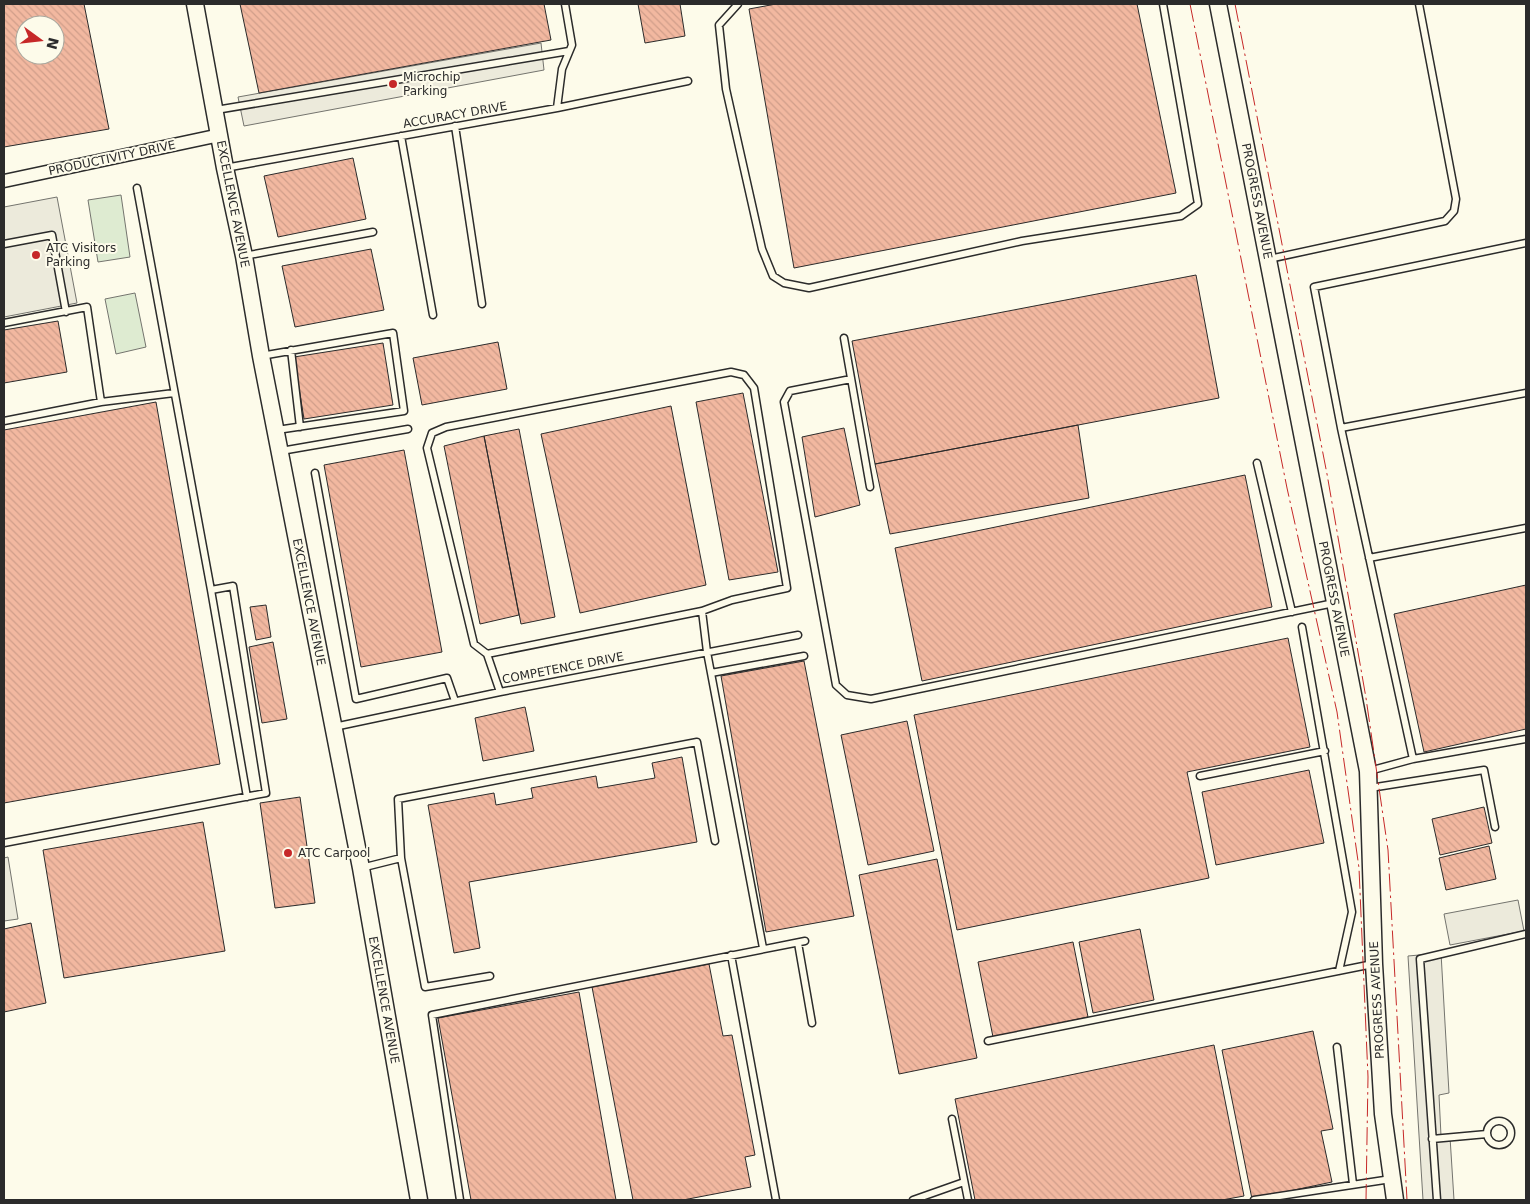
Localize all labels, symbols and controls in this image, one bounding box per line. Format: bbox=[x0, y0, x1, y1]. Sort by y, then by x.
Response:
north arrow bbox=[15, 15, 65, 65]
text: N bbox=[43, 36, 62, 51]
place label: Microchip Parking bbox=[403, 70, 460, 98]
marker: Microchip Parking bbox=[387, 78, 399, 90]
street label: ACCURACY DRIVE bbox=[402, 99, 508, 131]
street label: PRODUCTIVITY DRIVE bbox=[47, 138, 177, 178]
street label: EXCELLENCE AVENUE bbox=[214, 139, 252, 269]
street label: PROGRESS AVENUE bbox=[1239, 142, 1275, 260]
place label: ATC Visitors Parking bbox=[46, 241, 116, 269]
marker: ATC Visitors Parking bbox=[30, 249, 42, 261]
street label: EXCELLENCE AVENUE bbox=[290, 537, 328, 667]
street label: PROGRESS AVENUE bbox=[1316, 540, 1352, 658]
street label: COMPETENCE DRIVE bbox=[501, 649, 625, 687]
place label: ATC Carpool bbox=[298, 846, 370, 860]
marker: ATC Carpool bbox=[282, 847, 294, 859]
street label: EXCELLENCE AVENUE bbox=[366, 935, 402, 1065]
street label: PROGRESS AVENUE bbox=[1367, 941, 1387, 1059]

